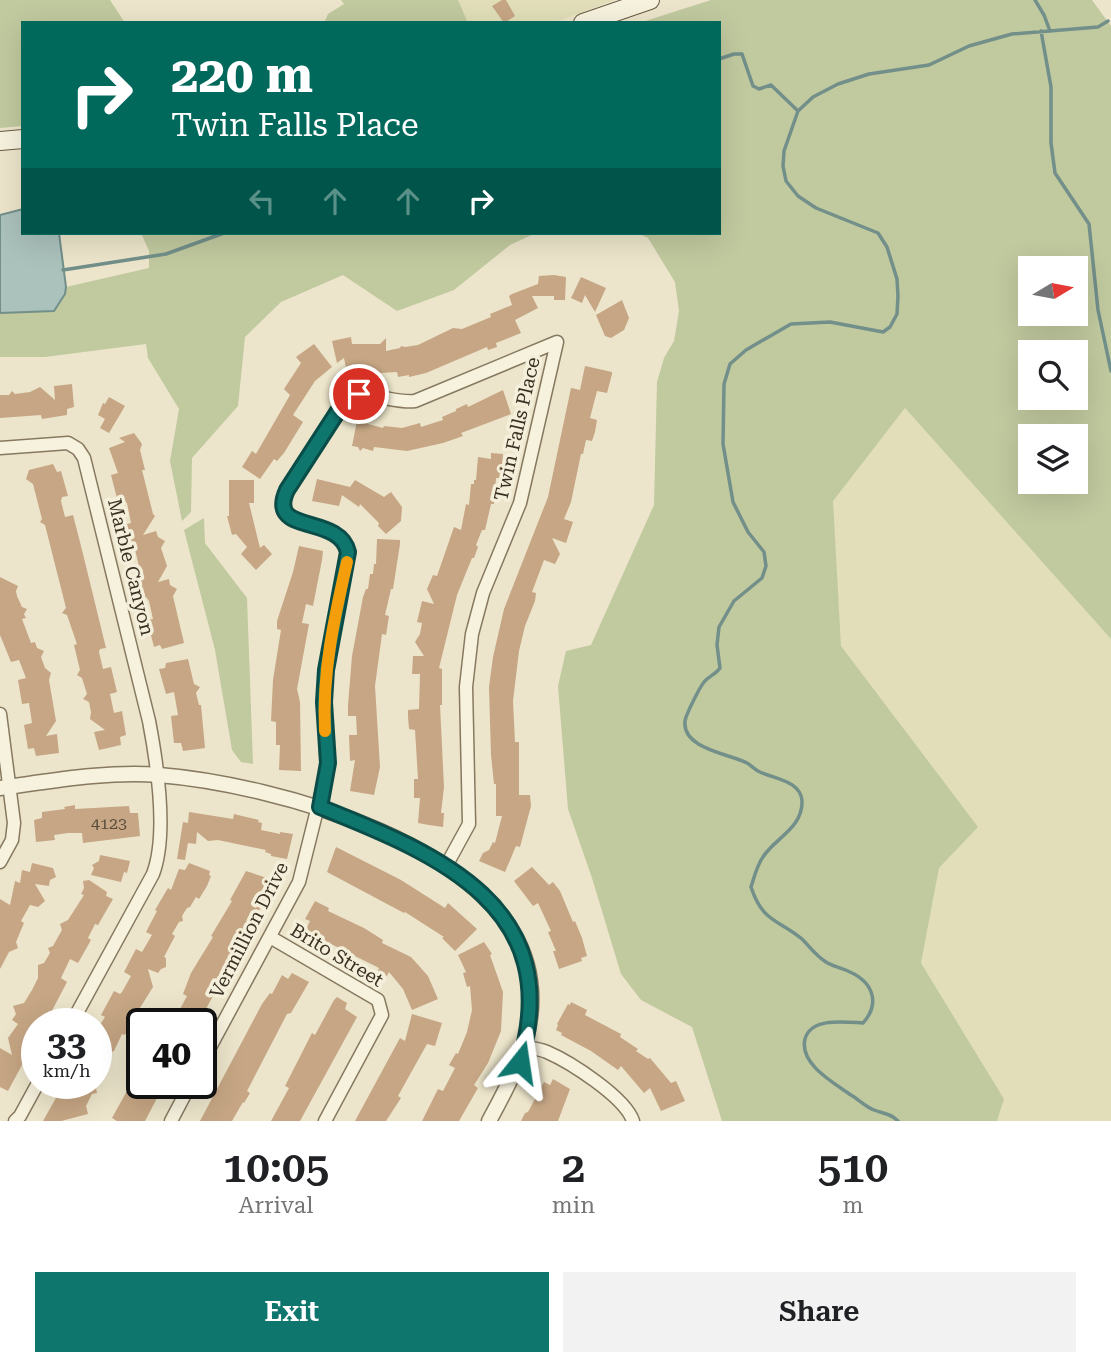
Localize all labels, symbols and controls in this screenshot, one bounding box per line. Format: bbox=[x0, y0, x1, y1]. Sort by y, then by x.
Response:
text: 220 m bbox=[171, 47, 313, 104]
icon: right bbox=[56, 49, 147, 140]
text: Twin Falls Place bbox=[171, 106, 419, 144]
icon: left bbox=[243, 182, 281, 220]
icon: ahead bbox=[316, 182, 354, 220]
icon: ahead bbox=[389, 182, 427, 220]
icon: right bbox=[462, 182, 500, 220]
north arrow bbox=[1018, 256, 1088, 326]
map controls bbox=[1018, 256, 1088, 494]
button: search bbox=[1018, 340, 1088, 410]
street label: Twin Falls Place bbox=[489, 355, 545, 503]
pin bbox=[329, 364, 389, 424]
icon: arrive bbox=[340, 375, 378, 413]
button: layers bbox=[1018, 424, 1088, 494]
street label: Marble Canyon bbox=[103, 496, 159, 638]
house number: 4123 bbox=[91, 814, 127, 833]
street label: Vermillion Drive bbox=[205, 858, 293, 1002]
street label: Brito Street bbox=[286, 918, 388, 992]
speed limit sign: 40 bbox=[126, 1008, 217, 1099]
text: 33 bbox=[47, 1024, 86, 1065]
position arrow bbox=[483, 1025, 557, 1099]
text: km/h bbox=[42, 1060, 91, 1081]
text: 10:05 bbox=[223, 1143, 329, 1192]
text: 2 bbox=[562, 1143, 585, 1192]
text: 510 bbox=[818, 1143, 888, 1192]
text: Arrival bbox=[239, 1192, 313, 1219]
text: min bbox=[552, 1192, 595, 1219]
text: m bbox=[842, 1192, 863, 1219]
button: Exit bbox=[35, 1272, 549, 1352]
button: Share bbox=[563, 1272, 1076, 1352]

